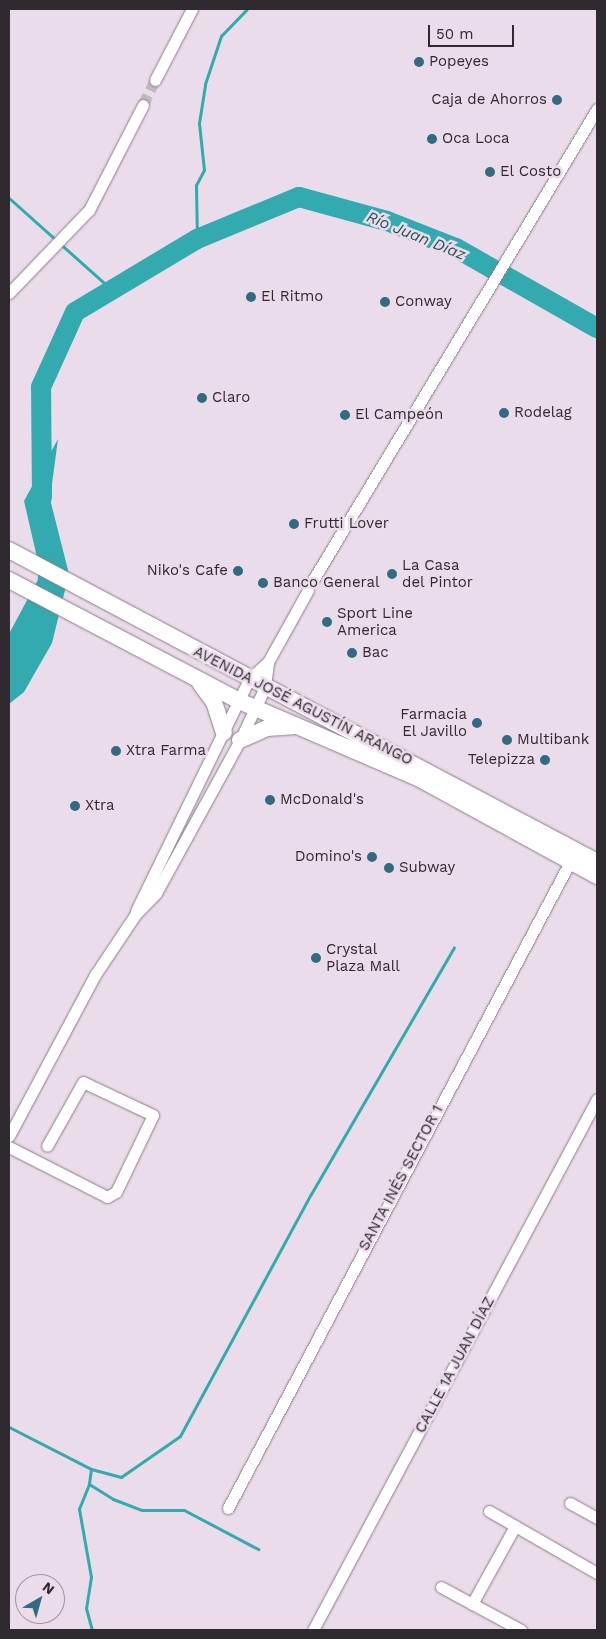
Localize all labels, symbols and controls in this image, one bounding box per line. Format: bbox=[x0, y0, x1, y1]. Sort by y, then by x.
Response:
scale bar bbox=[431, 15, 517, 47]
text: 50 m bbox=[436, 25, 473, 43]
place label: Popeyes bbox=[429, 53, 489, 71]
marker: Popeyes bbox=[413, 56, 425, 68]
place label: Caja de Ahorros bbox=[430, 91, 547, 109]
marker: Caja de Ahorros bbox=[551, 94, 563, 106]
place label: Oca Loca bbox=[442, 130, 510, 148]
marker: Oca Loca bbox=[426, 133, 438, 145]
place label: El Costo bbox=[500, 163, 562, 181]
marker: El Costo bbox=[484, 166, 496, 178]
water label: Río Juan Díaz bbox=[363, 207, 469, 265]
place label: El Ritmo bbox=[261, 288, 324, 306]
marker: El Ritmo bbox=[245, 291, 257, 303]
place label: Conway bbox=[395, 293, 452, 311]
marker: Conway bbox=[379, 296, 391, 308]
place label: Claro bbox=[212, 389, 250, 407]
marker: Claro bbox=[196, 392, 208, 404]
place label: Rodelag bbox=[514, 404, 572, 422]
place label: El Campeón bbox=[355, 406, 444, 424]
marker: Rodelag bbox=[498, 407, 510, 419]
marker: El Campeón bbox=[339, 409, 351, 421]
place label: Frutti Lover bbox=[304, 515, 389, 533]
marker: Frutti Lover bbox=[288, 518, 300, 530]
place label: La Casa del Pintor bbox=[402, 556, 473, 591]
place label: Niko's Cafe bbox=[147, 562, 228, 580]
marker: Niko's Cafe bbox=[232, 565, 244, 577]
marker: La Casa del Pintor bbox=[386, 568, 398, 580]
place label: Banco General bbox=[273, 574, 380, 592]
marker: Banco General bbox=[257, 577, 269, 589]
place label: Sport Line America bbox=[337, 604, 413, 639]
marker: Sport Line America bbox=[321, 616, 333, 628]
street label: AVENIDA JOSÉ AGUSTÍN ARANGO bbox=[189, 642, 417, 770]
place label: Bac bbox=[362, 644, 389, 662]
marker: Bac bbox=[346, 647, 358, 659]
place label: Farmacia El Javillo bbox=[400, 705, 467, 740]
marker: Farmacia El Javillo bbox=[471, 717, 483, 729]
place label: Multibank bbox=[517, 731, 589, 749]
marker: Multibank bbox=[501, 734, 513, 746]
place label: Xtra Farma bbox=[126, 742, 206, 760]
marker: Xtra Farma bbox=[110, 745, 122, 757]
place label: Telepizza bbox=[468, 751, 535, 769]
marker: Telepizza bbox=[539, 754, 551, 766]
place label: McDonald's bbox=[280, 791, 364, 809]
marker: McDonald's bbox=[264, 794, 276, 806]
place label: Xtra bbox=[85, 797, 114, 815]
marker: Xtra bbox=[69, 800, 81, 812]
place label: Domino's bbox=[295, 848, 362, 866]
marker: Domino's bbox=[366, 851, 378, 863]
place label: Subway bbox=[399, 859, 455, 877]
marker: Subway bbox=[383, 862, 395, 874]
place label: Crystal Plaza Mall bbox=[326, 940, 400, 975]
marker: Crystal Plaza Mall bbox=[310, 952, 322, 964]
street label: SANTA INÉS SECTOR 1 bbox=[355, 1102, 447, 1254]
street label: CALLE 1A JUAN DÍAZ bbox=[411, 1293, 499, 1437]
north arrow bbox=[15, 1574, 65, 1624]
text: N bbox=[40, 1578, 58, 1597]

